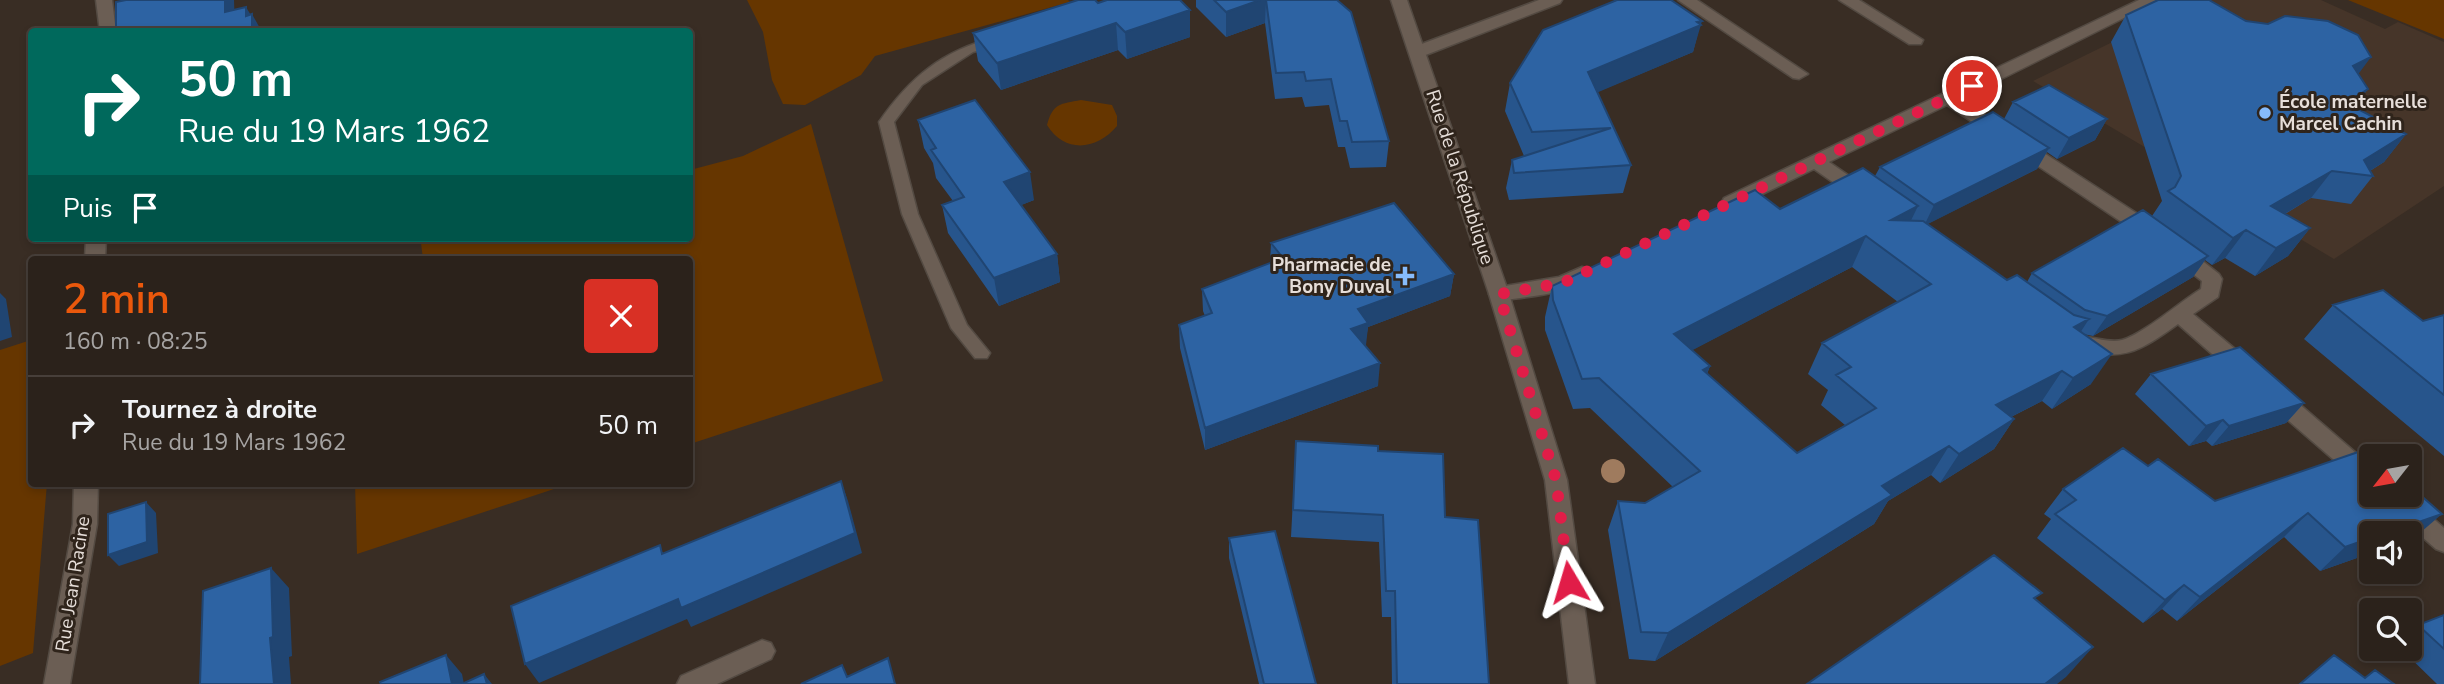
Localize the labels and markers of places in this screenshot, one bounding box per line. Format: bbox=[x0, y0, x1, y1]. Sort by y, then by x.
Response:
pin bbox=[1942, 56, 2002, 116]
place label: École maternelle Marcel Cachin bbox=[2279, 89, 2427, 137]
marker: École maternelle Marcel Cachin bbox=[2257, 105, 2273, 121]
place label: Pharmacie de Bony Duval bbox=[1272, 252, 1391, 300]
marker: Pharmacie de Bony Duval bbox=[1397, 268, 1413, 284]

